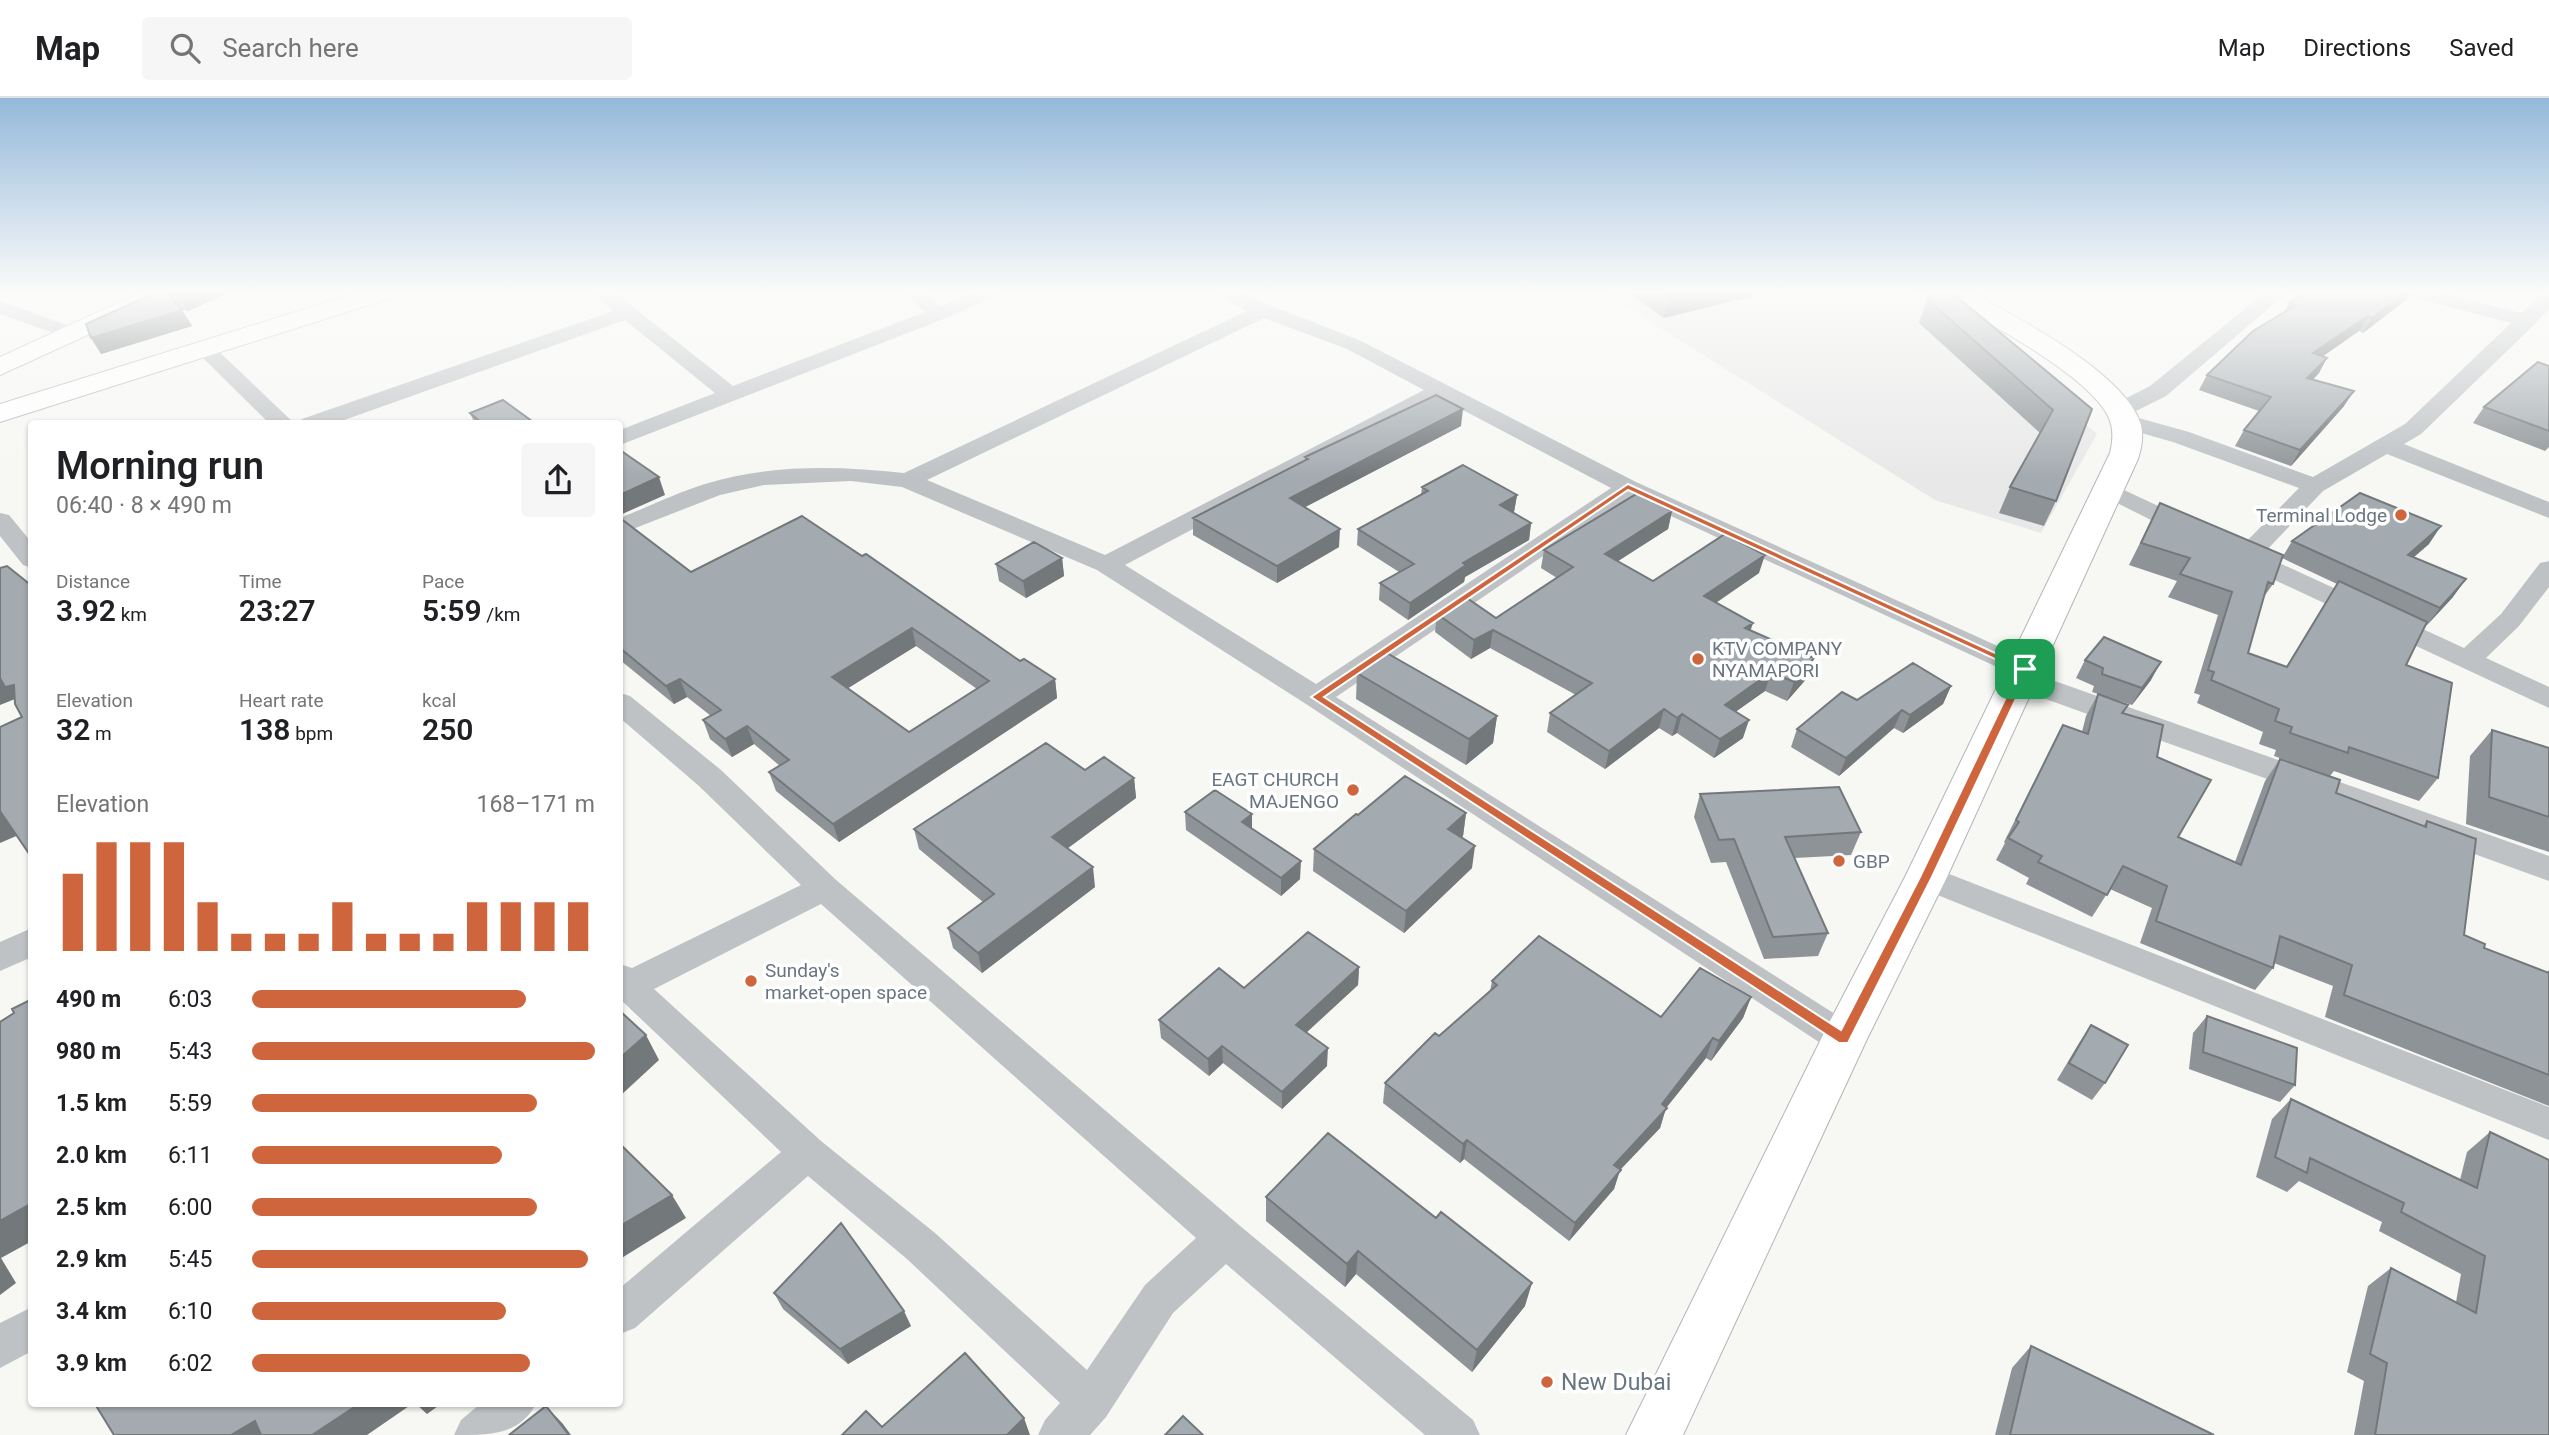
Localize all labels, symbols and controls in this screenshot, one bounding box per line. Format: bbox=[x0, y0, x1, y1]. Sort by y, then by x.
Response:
search box bbox=[142, 17, 632, 80]
text: Map bbox=[35, 29, 100, 68]
icon: search bbox=[166, 29, 204, 67]
text: Search here bbox=[222, 33, 359, 63]
text: Map bbox=[2218, 34, 2265, 62]
text: Directions bbox=[2303, 34, 2411, 62]
text: Saved bbox=[2449, 34, 2514, 62]
button: share bbox=[521, 443, 595, 517]
text: Morning run bbox=[56, 444, 264, 488]
text: 06:40 · 8 × 490 m bbox=[56, 492, 232, 519]
place label: Terminal Lodge bbox=[2256, 504, 2387, 527]
marker: Terminal Lodge bbox=[2393, 507, 2409, 523]
text: Distance bbox=[56, 570, 130, 593]
text: Time bbox=[239, 570, 282, 593]
text: Pace bbox=[422, 570, 464, 593]
text: 3.92 bbox=[56, 593, 116, 628]
text: 23:27 bbox=[239, 593, 316, 628]
text: 5:59 bbox=[422, 593, 482, 628]
text: km bbox=[116, 603, 147, 626]
text: /km bbox=[482, 603, 520, 626]
place label: KTV COMPANY NYAMAPORI bbox=[1712, 637, 1843, 682]
pin bbox=[1995, 639, 2055, 699]
icon: arrive bbox=[2006, 650, 2044, 688]
marker: KTV COMPANY NYAMAPORI bbox=[1690, 651, 1706, 667]
text: Elevation bbox=[56, 689, 133, 712]
text: Heart rate bbox=[239, 689, 324, 712]
text: kcal bbox=[422, 689, 456, 712]
text: 32 bbox=[56, 712, 90, 747]
text: 138 bbox=[239, 712, 290, 747]
text: 250 bbox=[422, 712, 473, 747]
text: m bbox=[90, 722, 112, 745]
text: bpm bbox=[290, 722, 333, 745]
place label: EAGT CHURCH MAJENGO bbox=[1211, 768, 1339, 813]
marker: EAGT CHURCH MAJENGO bbox=[1345, 782, 1361, 798]
text: Elevation bbox=[56, 791, 149, 818]
text: 168–171 m bbox=[476, 791, 595, 818]
place label: GBP bbox=[1853, 850, 1890, 873]
marker: GBP bbox=[1831, 853, 1847, 869]
place label: Sunday's market-open space bbox=[765, 959, 927, 1004]
marker: Sunday's market-open space bbox=[743, 973, 759, 989]
text: 490 m bbox=[56, 986, 121, 1013]
text: 6:03 bbox=[168, 986, 212, 1013]
text: 980 m bbox=[56, 1038, 121, 1065]
text: 5:43 bbox=[168, 1038, 212, 1065]
text: 1.5 km bbox=[56, 1090, 127, 1117]
text: 5:59 bbox=[168, 1090, 212, 1117]
text: 2.0 km bbox=[56, 1142, 127, 1169]
text: 6:11 bbox=[168, 1142, 212, 1169]
text: 2.5 km bbox=[56, 1194, 127, 1221]
text: 6:00 bbox=[168, 1194, 212, 1221]
text: 2.9 km bbox=[56, 1246, 127, 1273]
text: 5:45 bbox=[168, 1246, 212, 1273]
text: 3.4 km bbox=[56, 1298, 127, 1325]
text: 6:10 bbox=[168, 1298, 212, 1325]
text: 3.9 km bbox=[56, 1350, 127, 1377]
text: 6:02 bbox=[168, 1350, 212, 1377]
place label: New Dubai bbox=[1561, 1369, 1671, 1396]
marker: New Dubai bbox=[1539, 1374, 1555, 1390]

